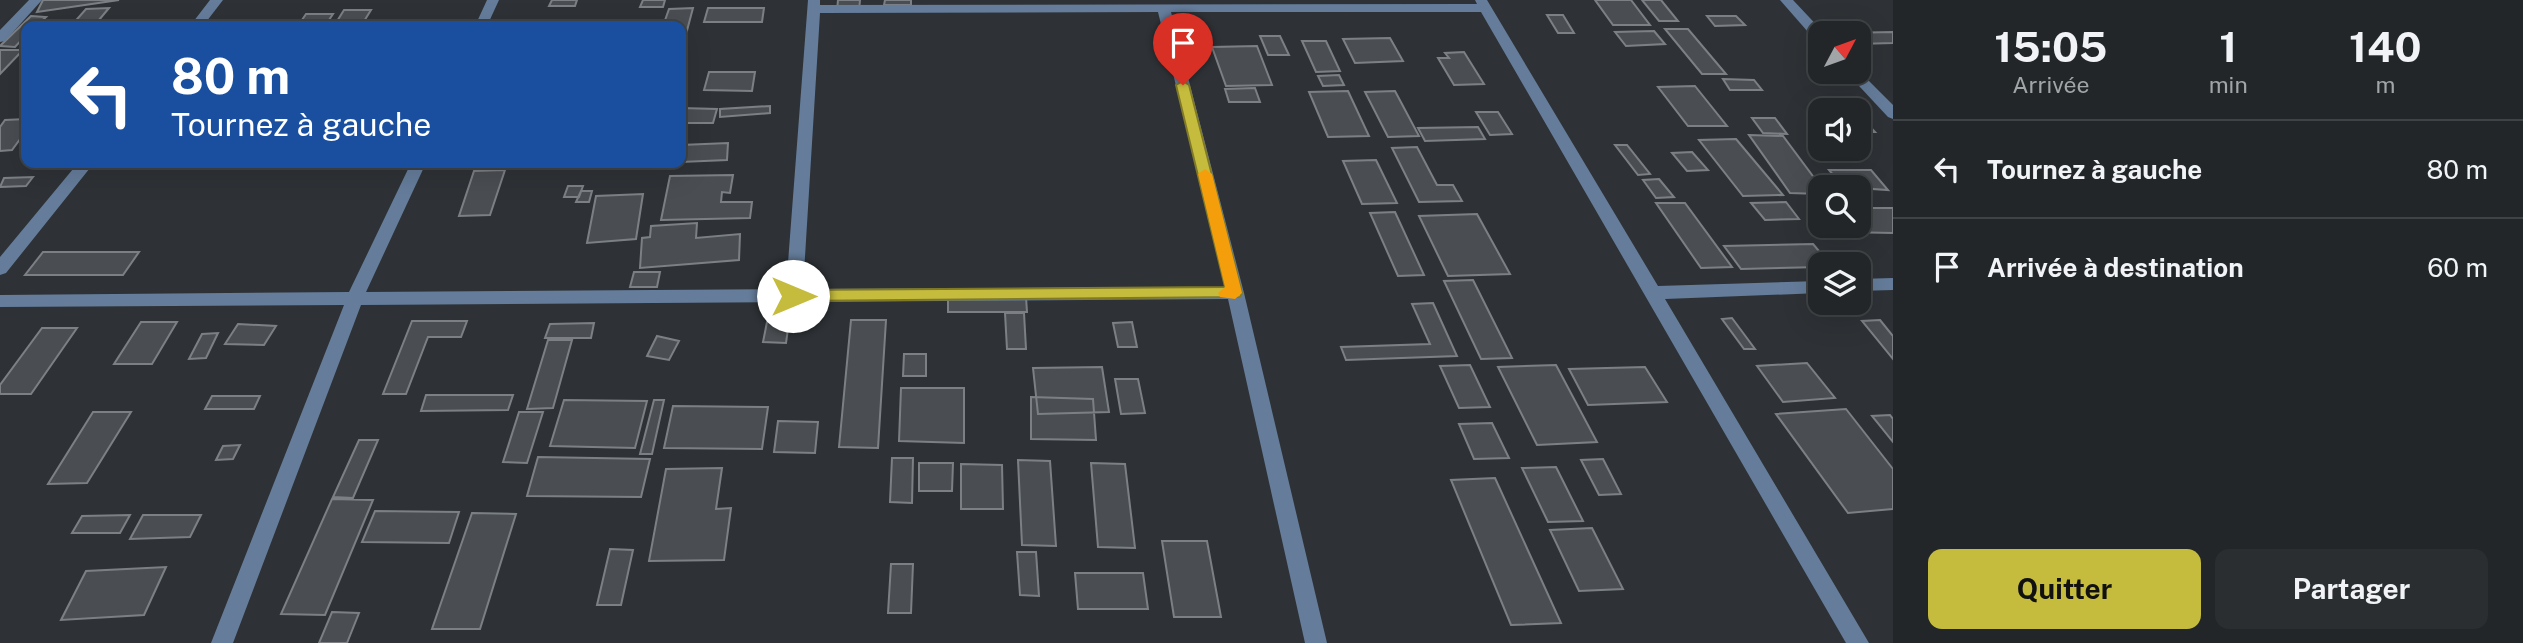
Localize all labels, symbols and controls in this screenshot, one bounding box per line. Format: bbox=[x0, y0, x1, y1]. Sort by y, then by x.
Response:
pin bbox=[1153, 13, 1213, 85]
north arrow bbox=[1808, 21, 1871, 84]
map controls bbox=[1808, 21, 1871, 315]
text: 15:05 bbox=[1994, 22, 2107, 71]
text: 1 bbox=[2219, 22, 2237, 71]
text: 140 bbox=[2349, 22, 2422, 71]
icon: arrive bbox=[1164, 24, 1202, 62]
text: 80 m bbox=[171, 47, 290, 105]
icon: left bbox=[56, 49, 147, 140]
text: Arrivée bbox=[2012, 71, 2090, 98]
text: min bbox=[2209, 71, 2248, 98]
text: m bbox=[2375, 71, 2395, 98]
button: sound bbox=[1808, 98, 1871, 161]
text: Tournez à gauche bbox=[171, 106, 431, 143]
icon: left bbox=[1928, 150, 1966, 188]
text: Tournez à gauche bbox=[1987, 154, 2202, 185]
text: 80 m bbox=[2427, 154, 2488, 185]
button: search bbox=[1808, 175, 1871, 238]
icon: arrive bbox=[1928, 248, 1966, 286]
button: layers bbox=[1808, 252, 1871, 315]
text: Arrivée à destination bbox=[1987, 252, 2244, 283]
text: 60 m bbox=[2427, 252, 2488, 283]
position arrow bbox=[756, 259, 830, 333]
button: Quitter bbox=[1928, 549, 2201, 629]
button: Partager bbox=[2215, 549, 2488, 629]

